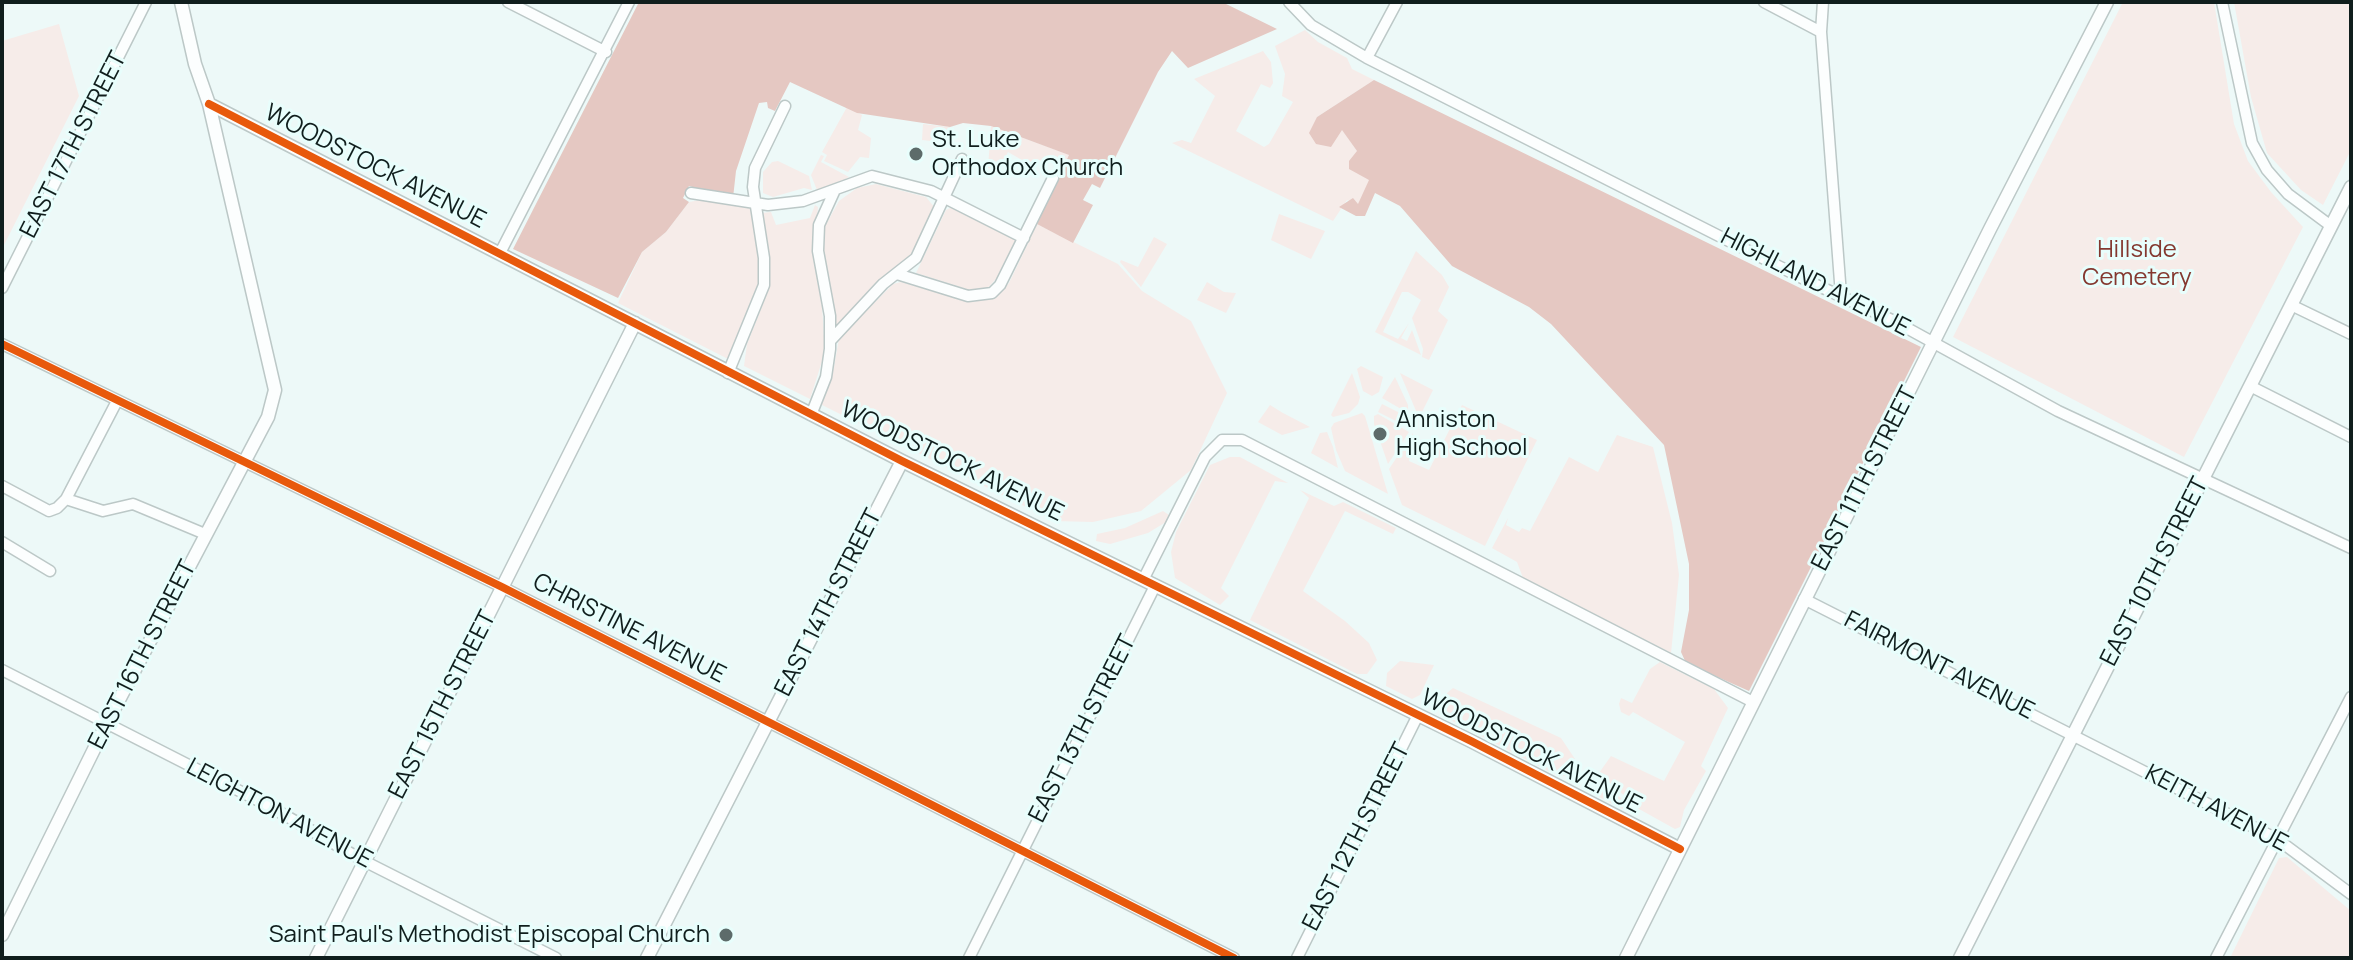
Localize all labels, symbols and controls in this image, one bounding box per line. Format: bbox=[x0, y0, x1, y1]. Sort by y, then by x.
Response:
street label: EAST 17TH STREET bbox=[15, 47, 133, 243]
street label: WOODSTOCK AVENUE bbox=[260, 99, 490, 235]
place label: St. Luke Orthodox Church bbox=[932, 126, 1123, 182]
marker: St. Luke Orthodox Church bbox=[907, 145, 925, 163]
street label: HIGHLAND AVENUE bbox=[1715, 223, 1915, 343]
park label: Hillside Cemetery bbox=[2082, 236, 2192, 292]
street label: EAST 11TH STREET bbox=[1806, 382, 1924, 576]
street label: WOODSTOCK AVENUE bbox=[836, 396, 1068, 528]
place label: Anniston High School bbox=[1396, 406, 1528, 462]
marker: Anniston High School bbox=[1371, 425, 1389, 443]
street label: EAST 10TH STREET bbox=[2095, 473, 2215, 671]
street label: EAST 14TH STREET bbox=[769, 505, 889, 701]
street label: EAST 16TH STREET bbox=[83, 556, 203, 754]
street label: CHRISTINE AVENUE bbox=[528, 568, 730, 690]
street label: EAST 15TH STREET bbox=[383, 606, 503, 804]
street label: FAIRMONT AVENUE bbox=[1839, 606, 2039, 726]
street label: EAST 13TH STREET bbox=[1023, 631, 1143, 827]
street label: WOODSTOCK AVENUE bbox=[1416, 684, 1646, 820]
street label: EAST 12TH STREET bbox=[1297, 738, 1417, 936]
street label: LEIGHTON AVENUE bbox=[181, 753, 377, 875]
street label: KEITH AVENUE bbox=[2140, 759, 2292, 859]
place label: Saint Paul's Methodist Episcopal Church bbox=[269, 921, 710, 949]
marker: Saint Paul's Methodist Episcopal Church bbox=[717, 926, 735, 944]

